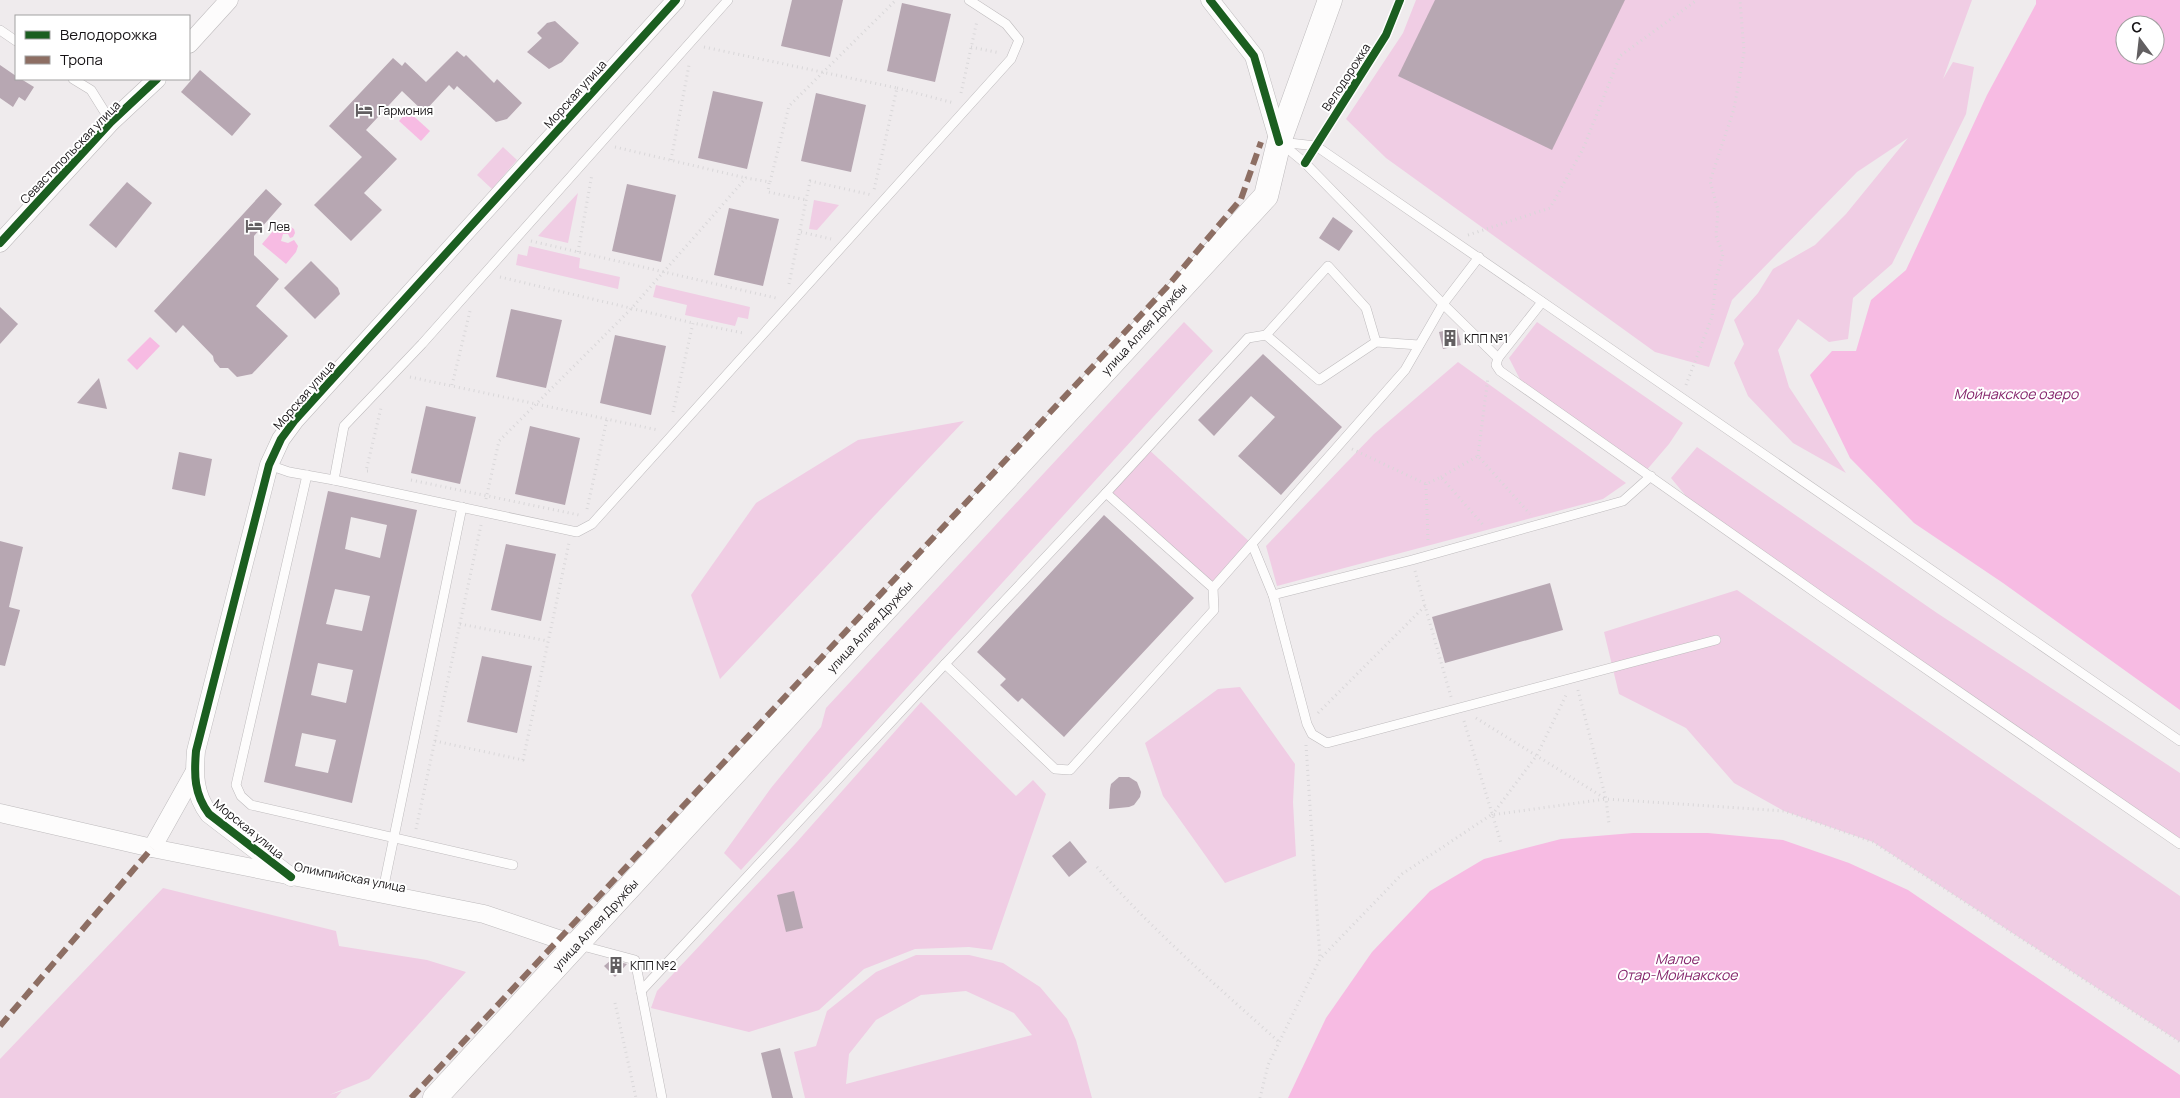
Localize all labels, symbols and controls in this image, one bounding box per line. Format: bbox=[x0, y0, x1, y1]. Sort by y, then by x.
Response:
legend bbox=[15, 15, 190, 80]
north arrow bbox=[2115, 15, 2165, 65]
text: С bbox=[2129, 16, 2144, 37]
text: Велодорожка bbox=[60, 24, 157, 45]
street label: Велодорожка bbox=[1318, 40, 1374, 114]
text: Тропа bbox=[60, 49, 103, 70]
street label: Морская улица bbox=[540, 56, 610, 132]
street label: Севастопольская улица bbox=[16, 97, 124, 207]
hotel icon: Гармония bbox=[354, 100, 374, 120]
place label: Гармония bbox=[378, 102, 433, 119]
hotel icon: Лев bbox=[244, 216, 264, 236]
place label: Лев bbox=[268, 218, 290, 235]
street label: улица Аллея Дружбы bbox=[1097, 279, 1190, 378]
building icon: КПП №1 bbox=[1440, 328, 1460, 348]
place label: КПП №1 bbox=[1464, 330, 1508, 347]
street label: Морская улица bbox=[269, 357, 339, 433]
water label: Мойнакское озеро bbox=[1954, 384, 2079, 403]
street label: улица Аллея Дружбы bbox=[823, 577, 916, 676]
street label: Морская улица bbox=[210, 795, 288, 863]
street label: Олимпийская улица bbox=[293, 858, 407, 896]
street label: улица Аллея Дружбы bbox=[548, 875, 642, 974]
water label: Малое Отар-Мойнакское bbox=[1617, 949, 1738, 984]
building icon: КПП №2 bbox=[606, 955, 626, 975]
place label: КПП №2 bbox=[630, 957, 676, 974]

